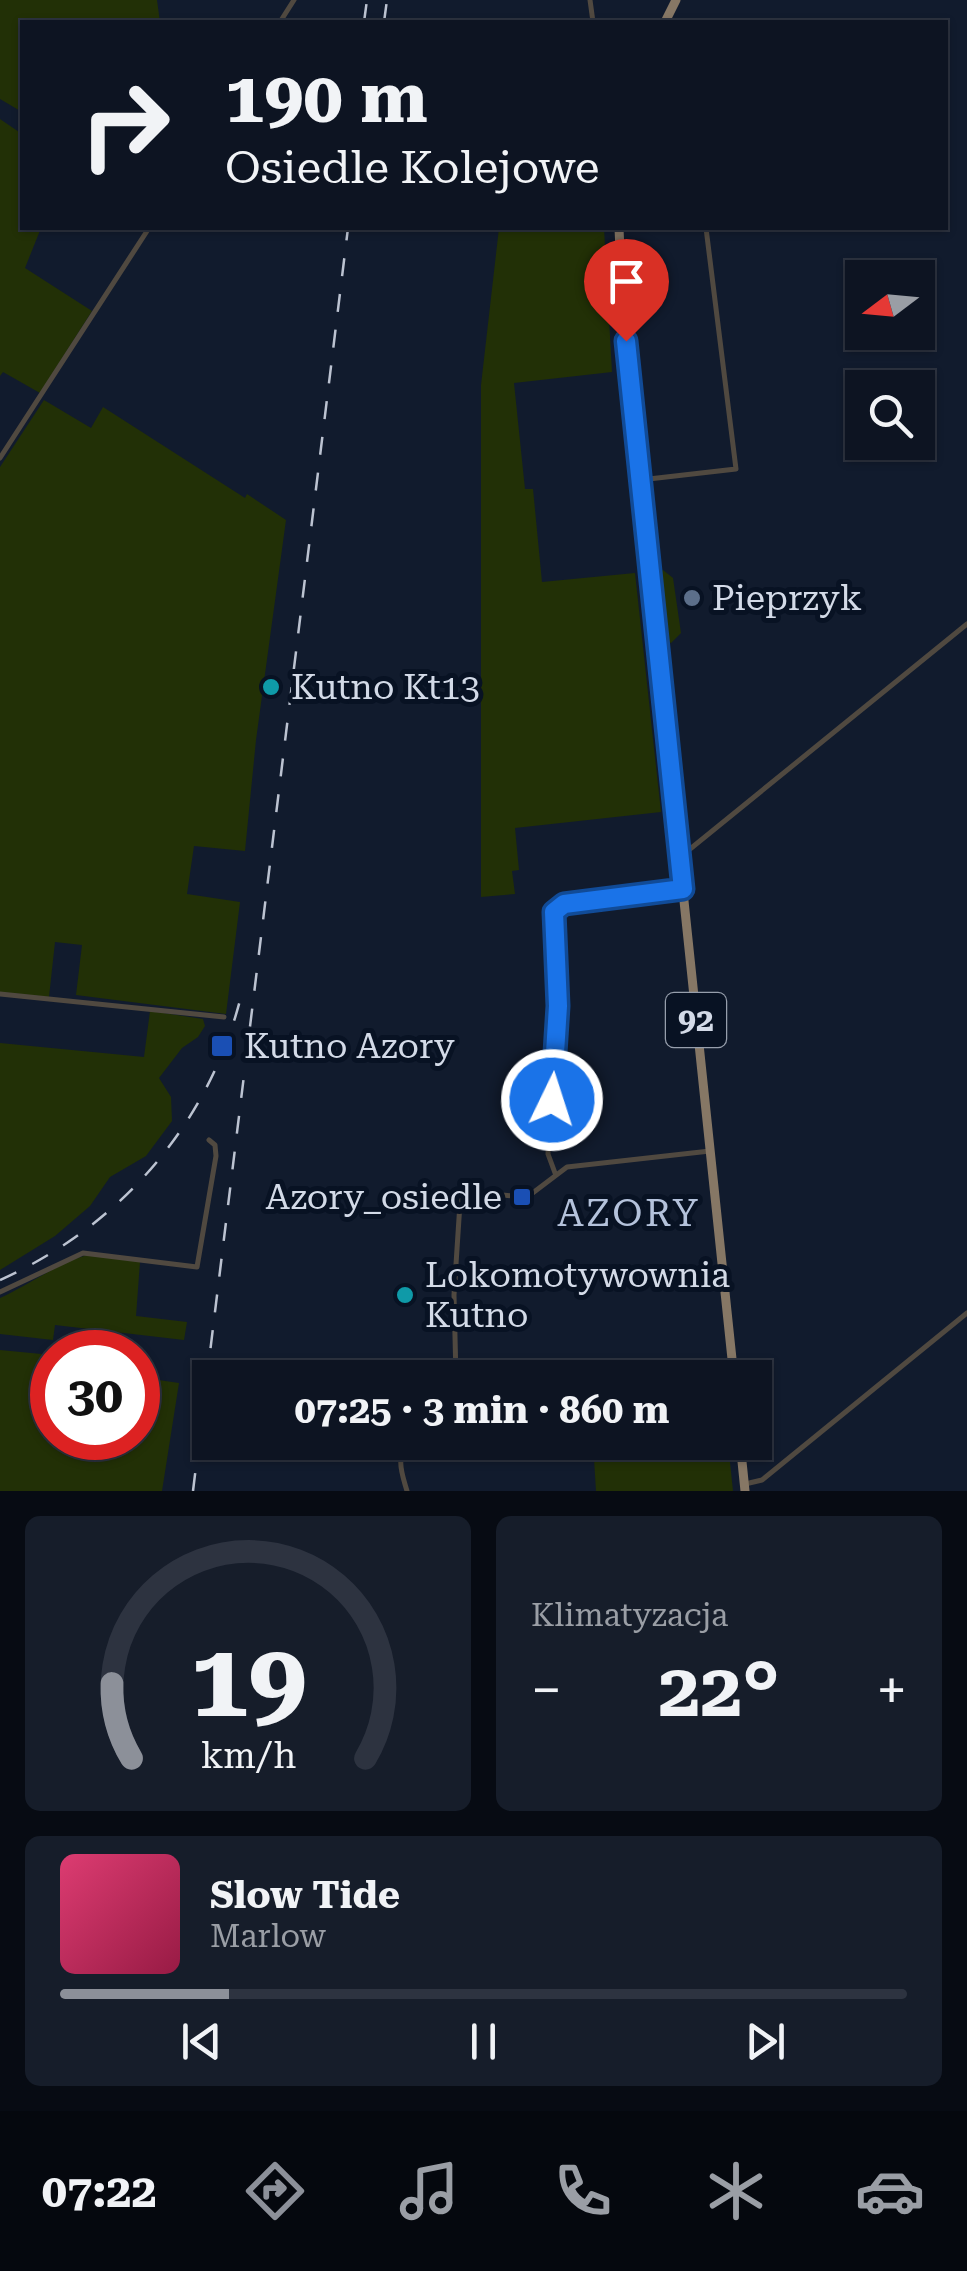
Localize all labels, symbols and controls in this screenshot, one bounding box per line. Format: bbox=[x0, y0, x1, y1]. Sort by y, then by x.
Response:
text: 190 m bbox=[225, 57, 428, 139]
icon: right bbox=[60, 60, 190, 190]
text: Osiedle Kolejowe bbox=[225, 141, 600, 194]
pin bbox=[584, 239, 669, 342]
icon: arrive bbox=[599, 254, 654, 309]
north arrow bbox=[845, 260, 935, 350]
map controls bbox=[845, 260, 935, 460]
button: search bbox=[845, 370, 935, 460]
place label: Pieprzyk bbox=[712, 578, 862, 619]
marker: Pieprzyk bbox=[681, 587, 703, 609]
place label: Kutno Kt13 bbox=[291, 667, 480, 708]
marker: Kutno Kt13 bbox=[260, 676, 282, 698]
road number: 92 bbox=[666, 993, 726, 1047]
place label: Kutno Azory bbox=[244, 1026, 455, 1067]
marker: Kutno Azory bbox=[209, 1033, 235, 1059]
position arrow bbox=[500, 1048, 604, 1152]
place label: Azory_osiedle bbox=[266, 1177, 502, 1218]
marker: Azory_osiedle bbox=[511, 1186, 533, 1208]
district label: AZORY bbox=[557, 1191, 701, 1235]
place label: Lokomotywownia Kutno bbox=[425, 1255, 730, 1336]
marker: Lokomotywownia Kutno bbox=[394, 1284, 416, 1306]
speed limit sign: 30 bbox=[30, 1330, 160, 1460]
text: 07:25 · 3 min · 860 m bbox=[295, 1388, 669, 1432]
text: Klimatyzacja bbox=[531, 1596, 728, 1634]
text: 19 bbox=[190, 1620, 306, 1741]
text: 22° bbox=[658, 1646, 780, 1734]
text: − bbox=[531, 1658, 562, 1722]
text: + bbox=[876, 1658, 907, 1722]
text: km/h bbox=[200, 1735, 296, 1777]
text: Slow Tide bbox=[210, 1873, 400, 1917]
text: Marlow bbox=[210, 1917, 326, 1955]
icon: previous bbox=[174, 2014, 229, 2069]
icon: pause bbox=[456, 2014, 511, 2069]
icon: next bbox=[738, 2014, 793, 2069]
icon: directions bbox=[240, 2156, 310, 2226]
icon: music bbox=[394, 2156, 464, 2226]
icon: phone bbox=[548, 2156, 618, 2226]
icon: climate bbox=[701, 2156, 771, 2226]
icon: car bbox=[855, 2156, 925, 2226]
text: 07:22 bbox=[42, 2165, 157, 2218]

